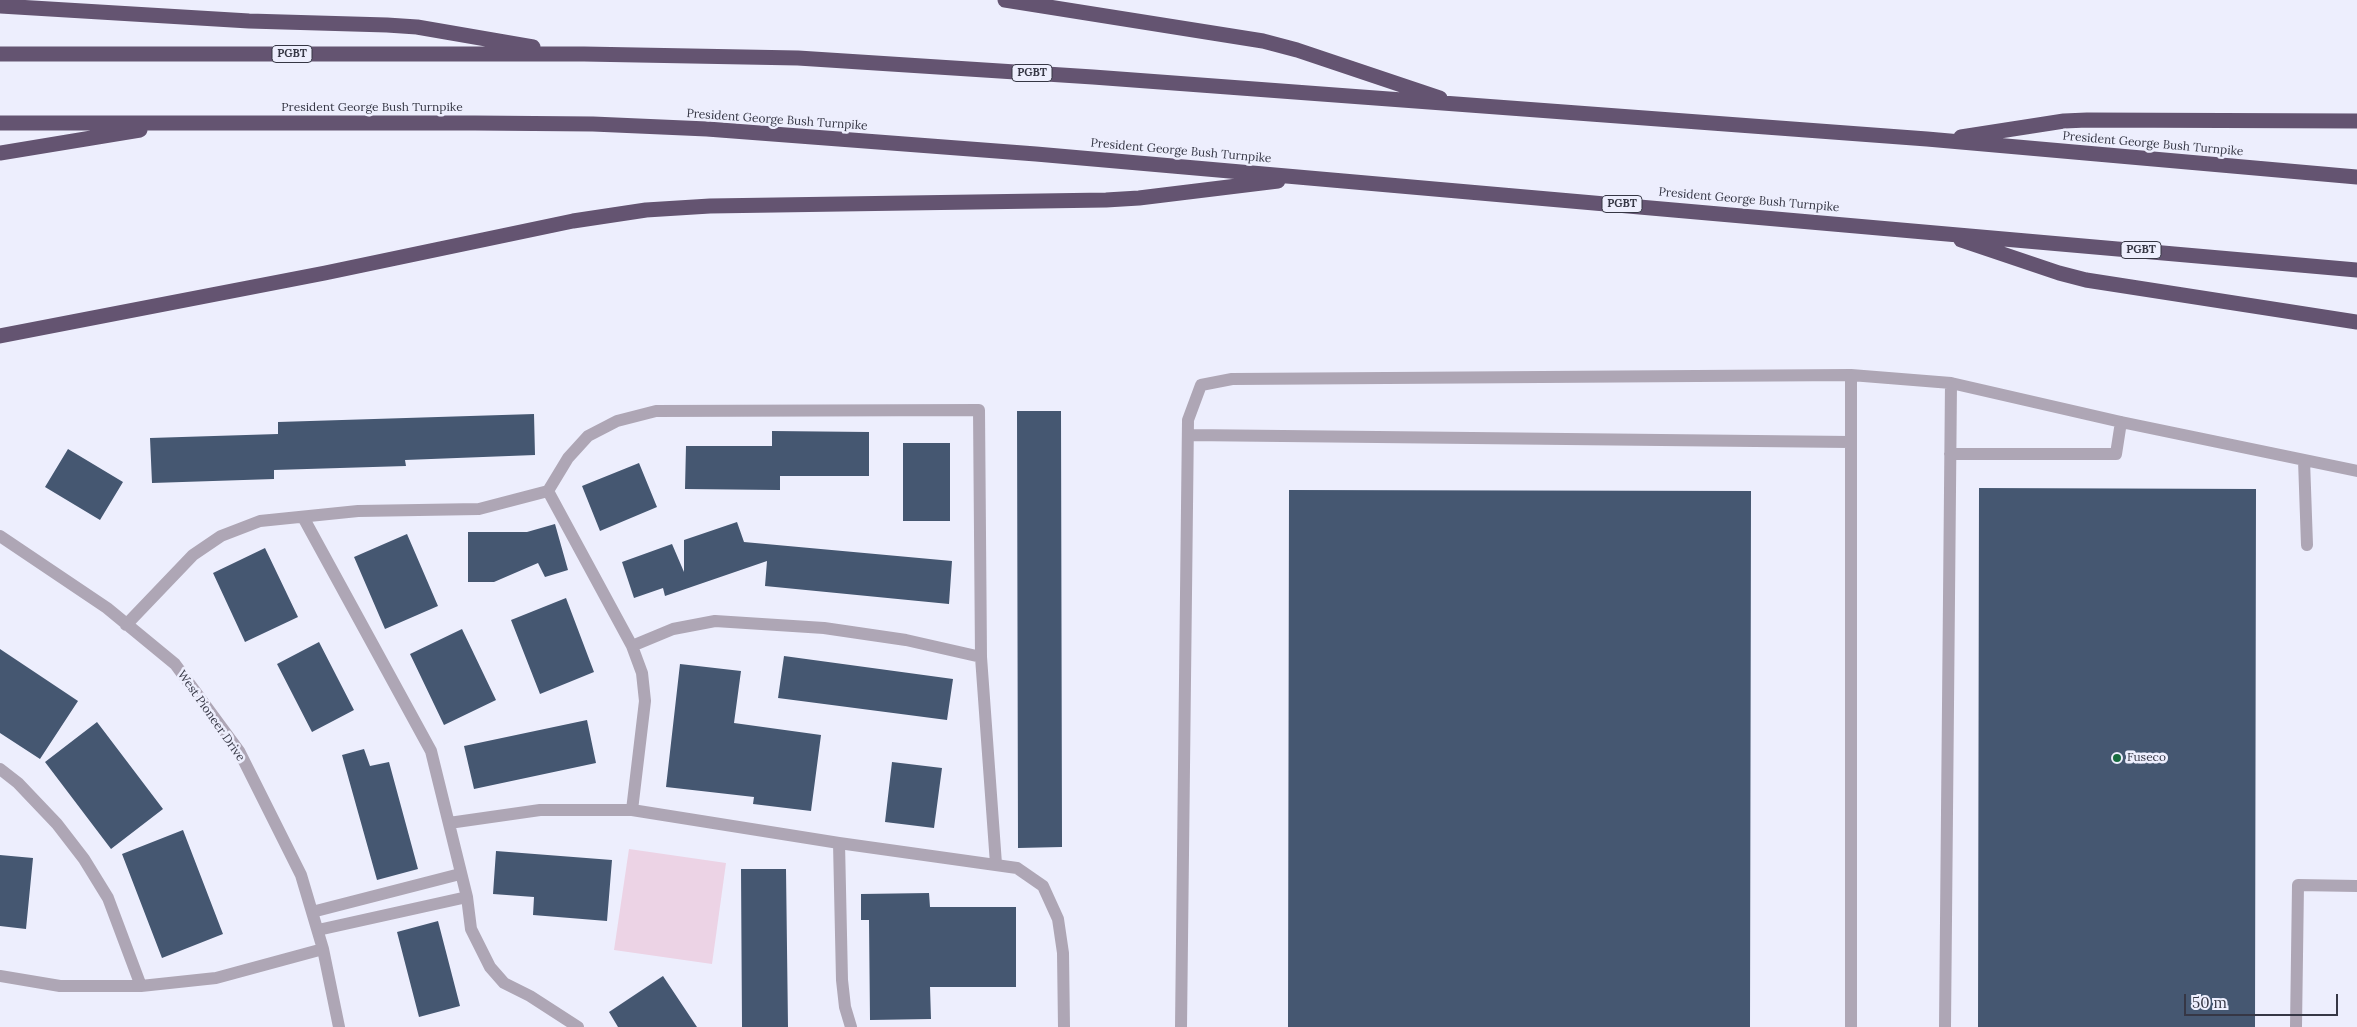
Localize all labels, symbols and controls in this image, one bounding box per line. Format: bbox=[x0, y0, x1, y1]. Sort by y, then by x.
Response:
road number: PGBT bbox=[272, 46, 312, 62]
road number: PGBT bbox=[1012, 64, 1052, 82]
street label: President George Bush Turnpike bbox=[281, 101, 463, 115]
street label: President George Bush Turnpike bbox=[686, 106, 868, 134]
street label: President George Bush Turnpike bbox=[2062, 129, 2244, 159]
street label: President George Bush Turnpike bbox=[1090, 136, 1272, 166]
street label: President George Bush Turnpike bbox=[1658, 185, 1840, 215]
road number: PGBT bbox=[1602, 195, 1642, 212]
road number: PGBT bbox=[2121, 242, 2161, 258]
street label: West Pioneer Drive bbox=[174, 668, 248, 764]
place label: Fuseco bbox=[2127, 751, 2166, 765]
marker: Fuseco bbox=[2111, 752, 2123, 764]
scale bar bbox=[2187, 984, 2341, 1016]
text: 50 m bbox=[2192, 993, 2227, 1012]

